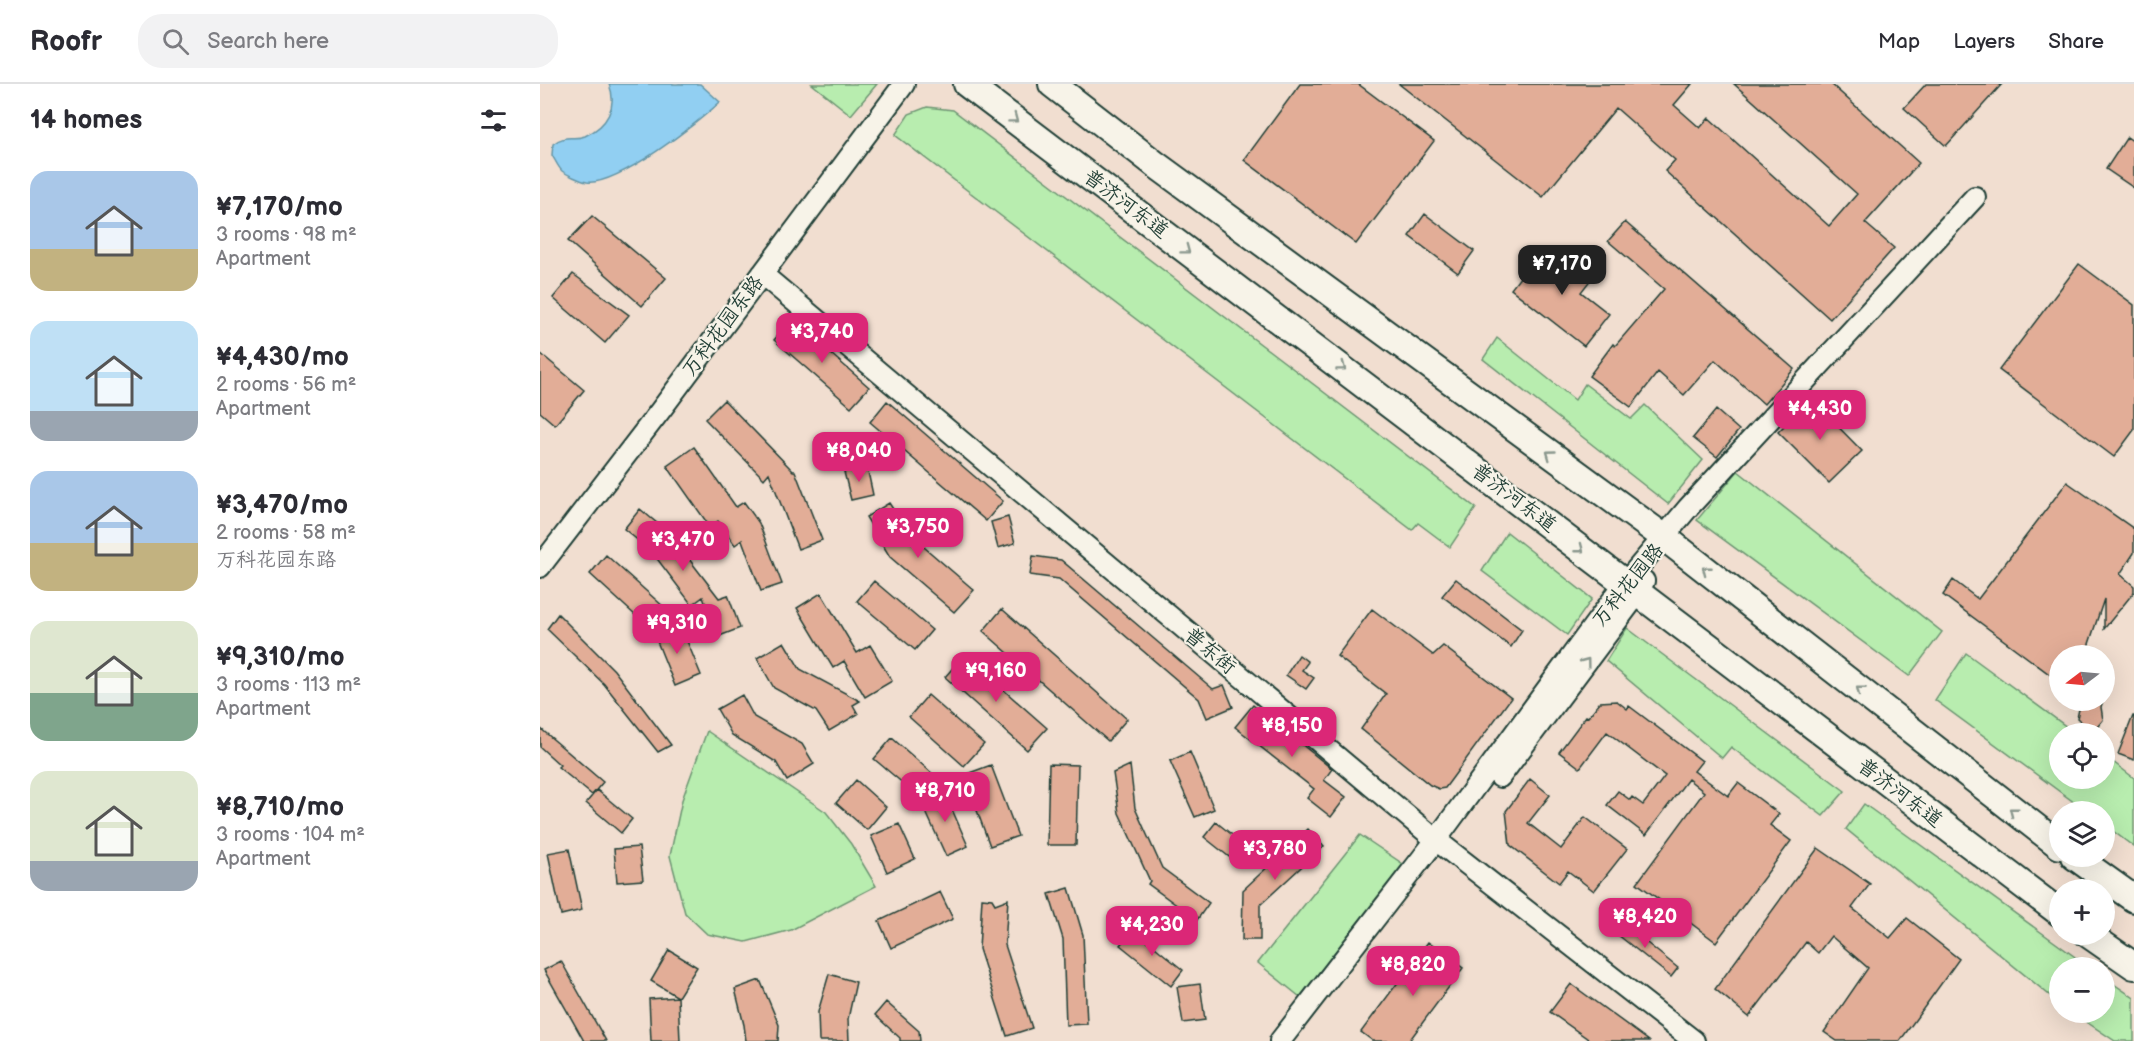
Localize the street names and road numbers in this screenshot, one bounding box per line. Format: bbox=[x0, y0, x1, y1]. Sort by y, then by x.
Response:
street label: 普济河东道 bbox=[1079, 164, 1173, 244]
street label: 万科花园东路 bbox=[677, 270, 769, 381]
street label: 普济河东道 bbox=[1467, 458, 1561, 538]
street label: 万科花园路 bbox=[1587, 538, 1669, 631]
street label: 普东街 bbox=[1179, 623, 1241, 679]
street label: 普济河东道 bbox=[1853, 753, 1947, 833]

